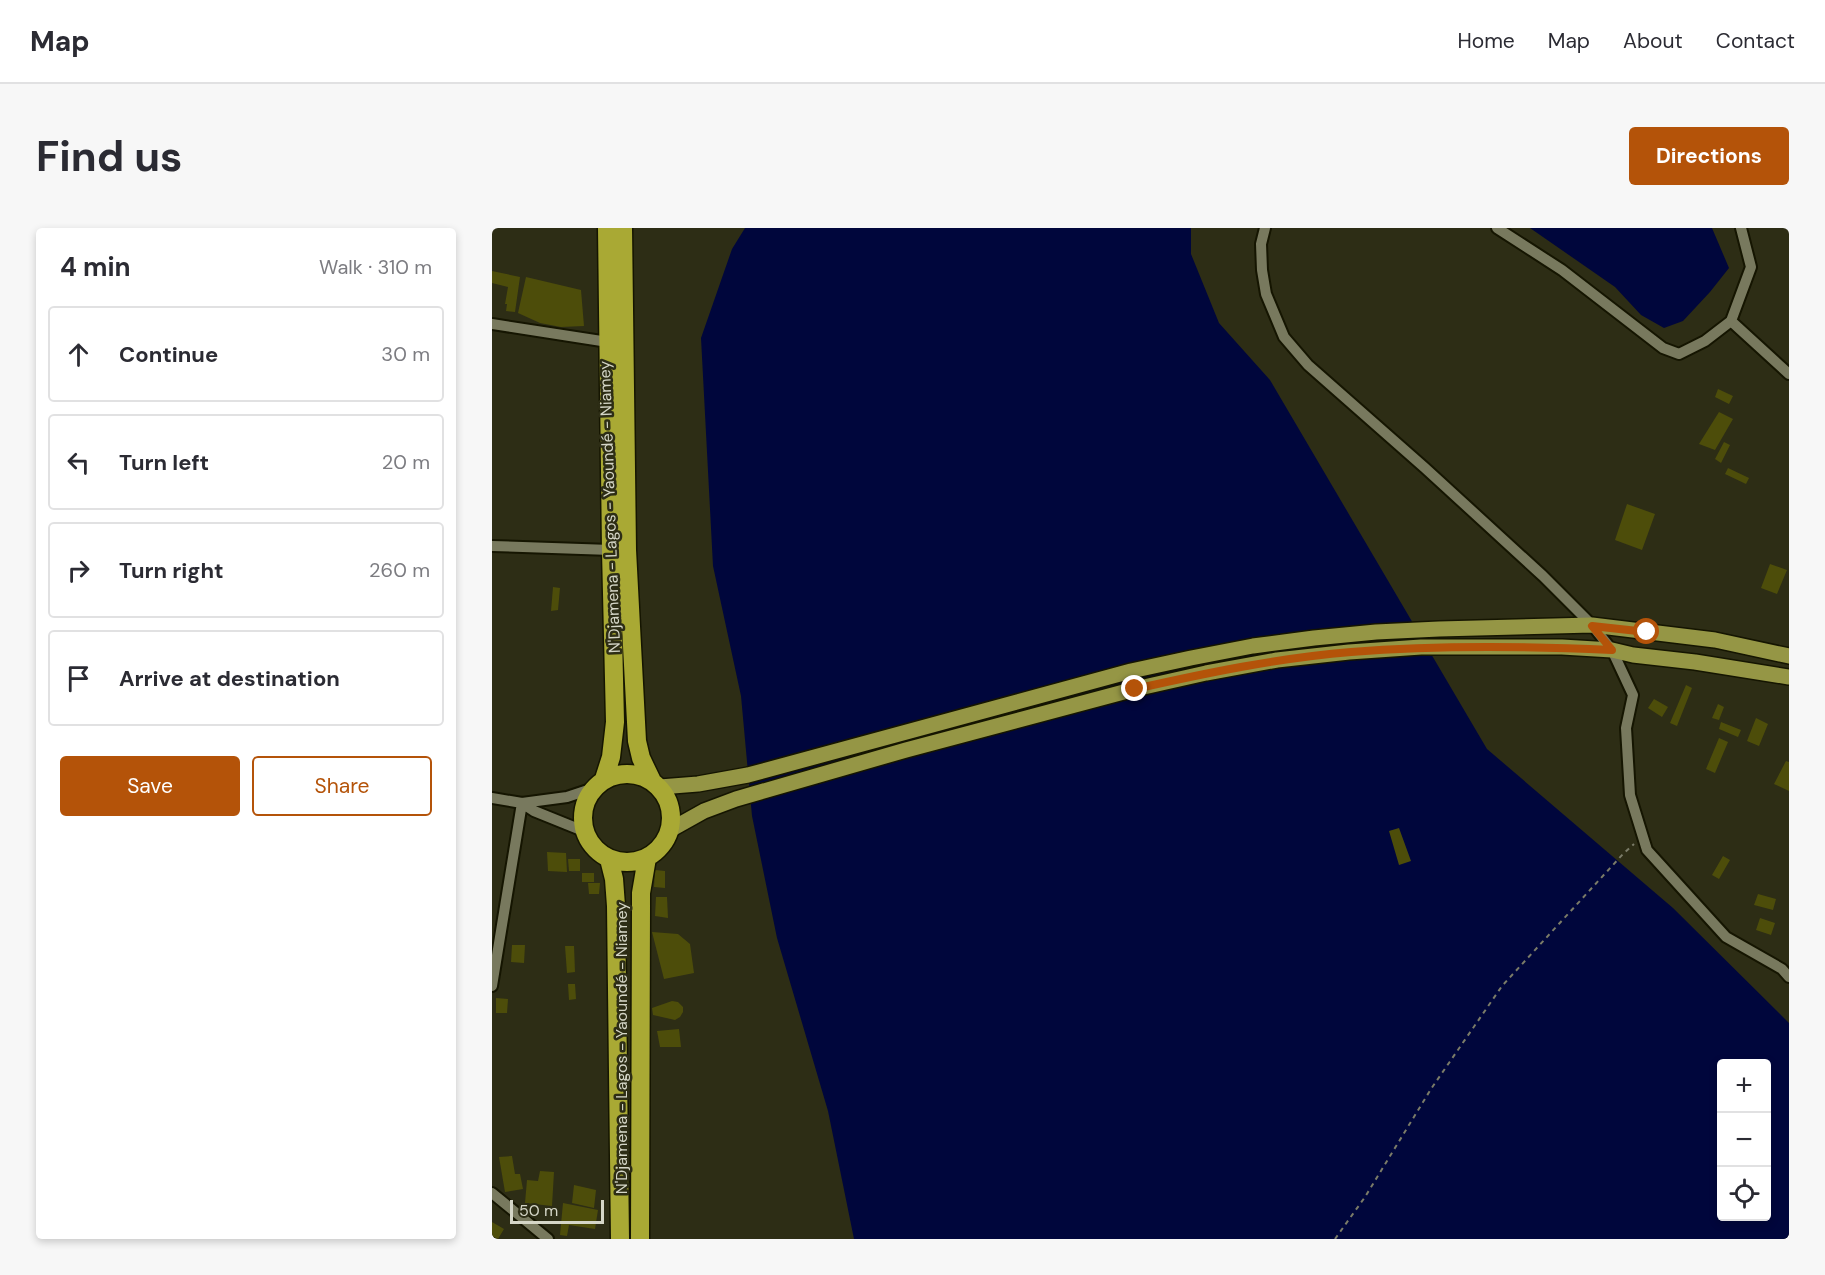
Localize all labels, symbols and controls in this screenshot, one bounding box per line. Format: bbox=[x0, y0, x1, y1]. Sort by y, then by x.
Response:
text: Map bbox=[30, 23, 90, 60]
text: Home bbox=[1457, 27, 1515, 55]
text: Map bbox=[1548, 27, 1590, 55]
text: About bbox=[1623, 27, 1683, 55]
text: Contact bbox=[1716, 27, 1795, 55]
button: Directions bbox=[1629, 127, 1789, 185]
text: Find us bbox=[36, 129, 182, 184]
text: 4 min bbox=[60, 250, 131, 284]
text: Walk · 310 m bbox=[319, 254, 432, 280]
icon: ahead bbox=[62, 338, 95, 371]
text: Continue bbox=[119, 340, 218, 369]
text: 30 m bbox=[381, 341, 430, 367]
street label: N'Djamena - Lagos - Yaoundé - Niamey bbox=[594, 360, 625, 654]
icon: left bbox=[62, 446, 95, 479]
text: Turn left bbox=[119, 448, 209, 477]
text: 20 m bbox=[382, 449, 430, 475]
icon: right bbox=[62, 554, 95, 587]
text: Turn right bbox=[119, 556, 224, 585]
text: 260 m bbox=[369, 557, 430, 583]
route start bbox=[1633, 618, 1659, 644]
icon: arrive bbox=[62, 662, 95, 695]
text: Arrive at destination bbox=[119, 664, 340, 693]
route end bbox=[1121, 675, 1147, 701]
button: Save bbox=[60, 756, 240, 816]
button: Share bbox=[252, 756, 432, 816]
street label: N'Djamena - Lagos - Yaoundé - Niamey bbox=[611, 902, 632, 1194]
map controls bbox=[1717, 1059, 1771, 1221]
button: + bbox=[1717, 1059, 1771, 1113]
button: − bbox=[1717, 1113, 1771, 1167]
button: locate bbox=[1717, 1167, 1771, 1221]
scale bar bbox=[510, 1197, 604, 1224]
text: 50 m bbox=[519, 1200, 558, 1221]

